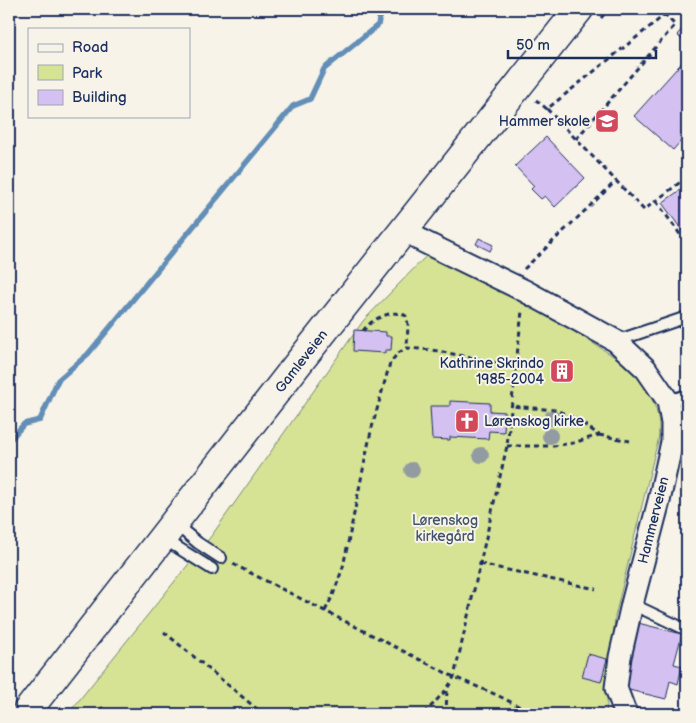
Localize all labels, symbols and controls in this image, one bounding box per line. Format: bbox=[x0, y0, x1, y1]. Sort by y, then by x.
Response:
legend bbox=[28, 28, 190, 118]
scale bar bbox=[508, 28, 656, 60]
text: 50 m bbox=[516, 36, 550, 55]
text: Road bbox=[72, 38, 108, 57]
text: Park bbox=[72, 64, 103, 83]
text: Building bbox=[72, 88, 127, 107]
school or university icon: Hammer skole bbox=[594, 108, 620, 134]
place label: Hammer skole bbox=[499, 113, 590, 130]
street label: Gamleveien bbox=[271, 326, 331, 396]
place label: Kathrine Skrindo 1985-2004 bbox=[440, 355, 544, 388]
building icon: Kathrine Skrindo 1985-2004 bbox=[549, 358, 575, 384]
church icon: Lørenskog kirke bbox=[454, 408, 480, 434]
place label: Lørenskog kirke bbox=[484, 413, 584, 430]
street label: Hammerveien bbox=[634, 475, 673, 565]
park label: Lørenskog kirkegård bbox=[412, 512, 478, 545]

